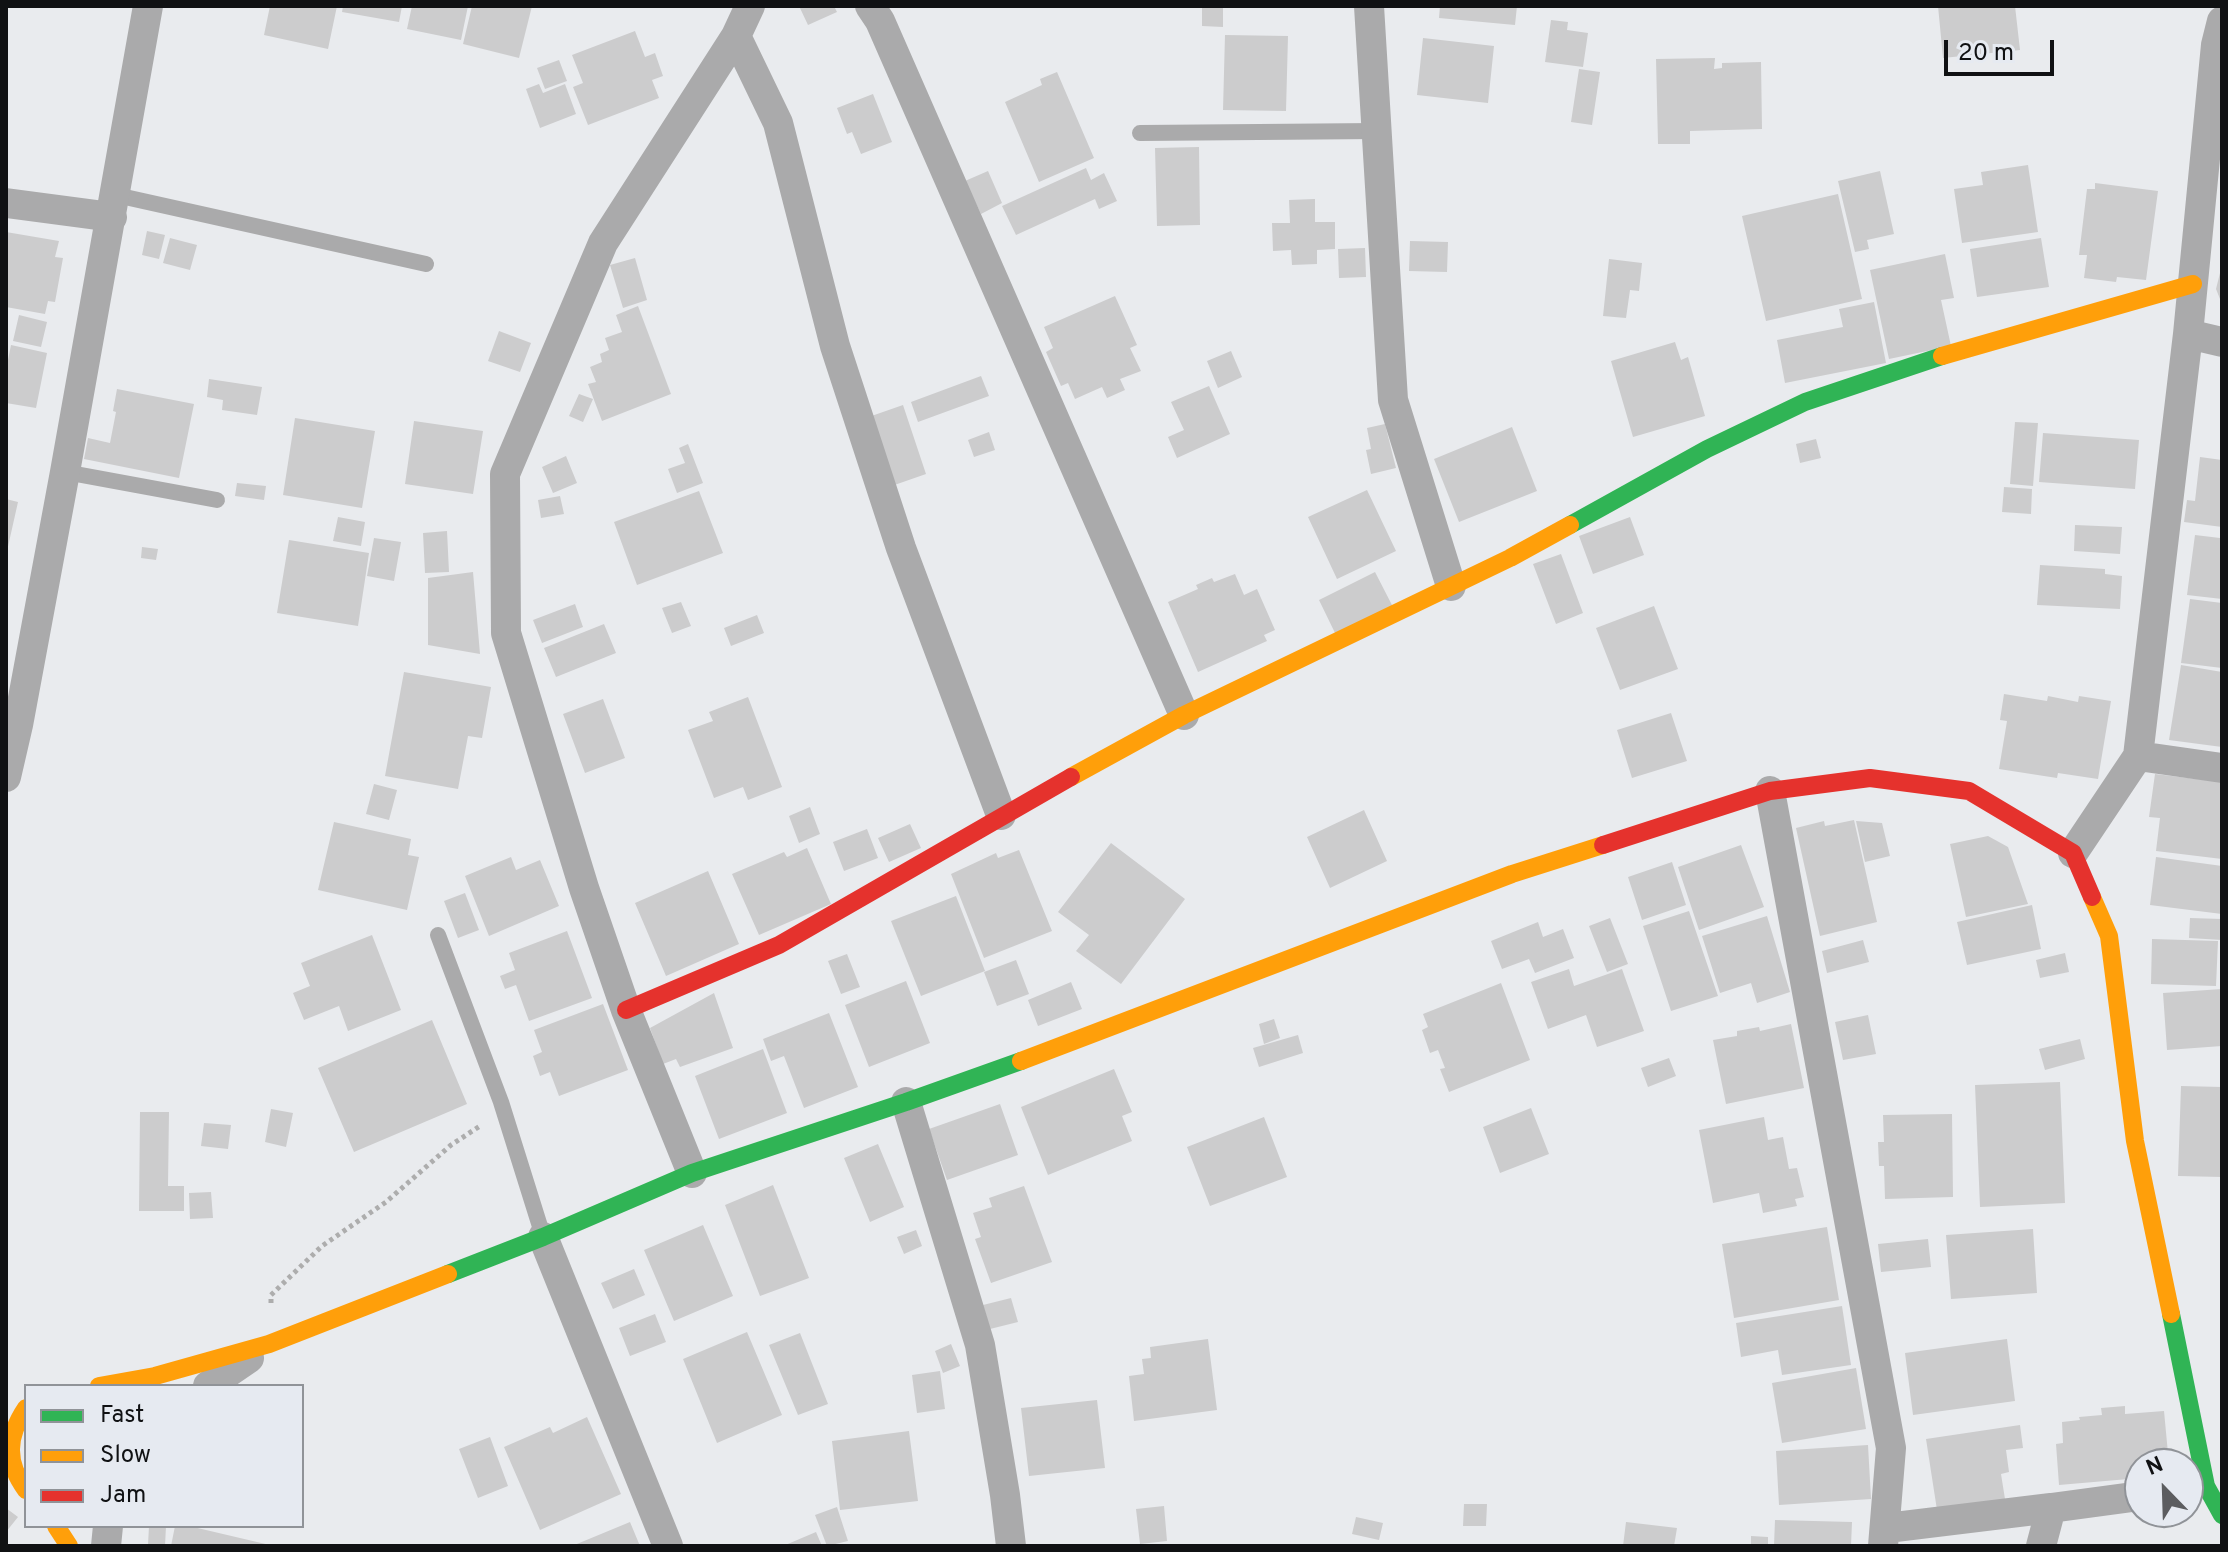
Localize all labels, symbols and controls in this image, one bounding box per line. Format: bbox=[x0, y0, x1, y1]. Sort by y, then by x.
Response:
scale bar bbox=[1948, 24, 2058, 74]
text: 20 m bbox=[1958, 39, 2014, 69]
legend bbox=[24, 1384, 304, 1528]
text: Fast bbox=[100, 1401, 144, 1431]
text: Slow bbox=[100, 1441, 151, 1471]
north arrow bbox=[2124, 1448, 2204, 1528]
text: N bbox=[2143, 1452, 2168, 1483]
text: Jam bbox=[100, 1481, 146, 1511]

